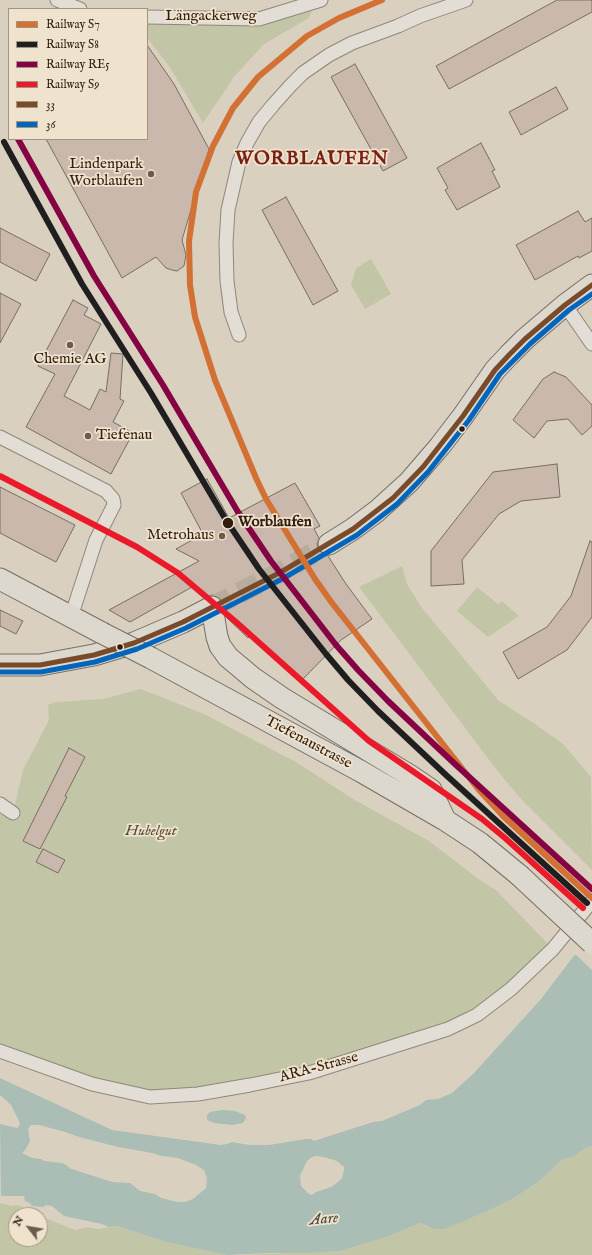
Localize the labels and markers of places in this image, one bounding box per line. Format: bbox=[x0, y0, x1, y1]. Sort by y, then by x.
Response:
place label: Lindenpark Worblaufen bbox=[69, 156, 143, 191]
marker: Lindenpark Worblaufen bbox=[146, 169, 156, 179]
marker: Chemie AG bbox=[65, 340, 75, 350]
place label: Chemie AG bbox=[33, 351, 107, 369]
unlabelled marker bbox=[457, 424, 467, 434]
place label: Tiefenau bbox=[96, 427, 152, 445]
marker: Tiefenau bbox=[83, 431, 93, 441]
place label: Worblaufen bbox=[238, 514, 312, 532]
marker: Worblaufen bbox=[221, 516, 235, 530]
place label: Metrohaus bbox=[147, 527, 214, 545]
marker: Metrohaus bbox=[217, 531, 227, 541]
unlabelled marker bbox=[115, 642, 125, 652]

